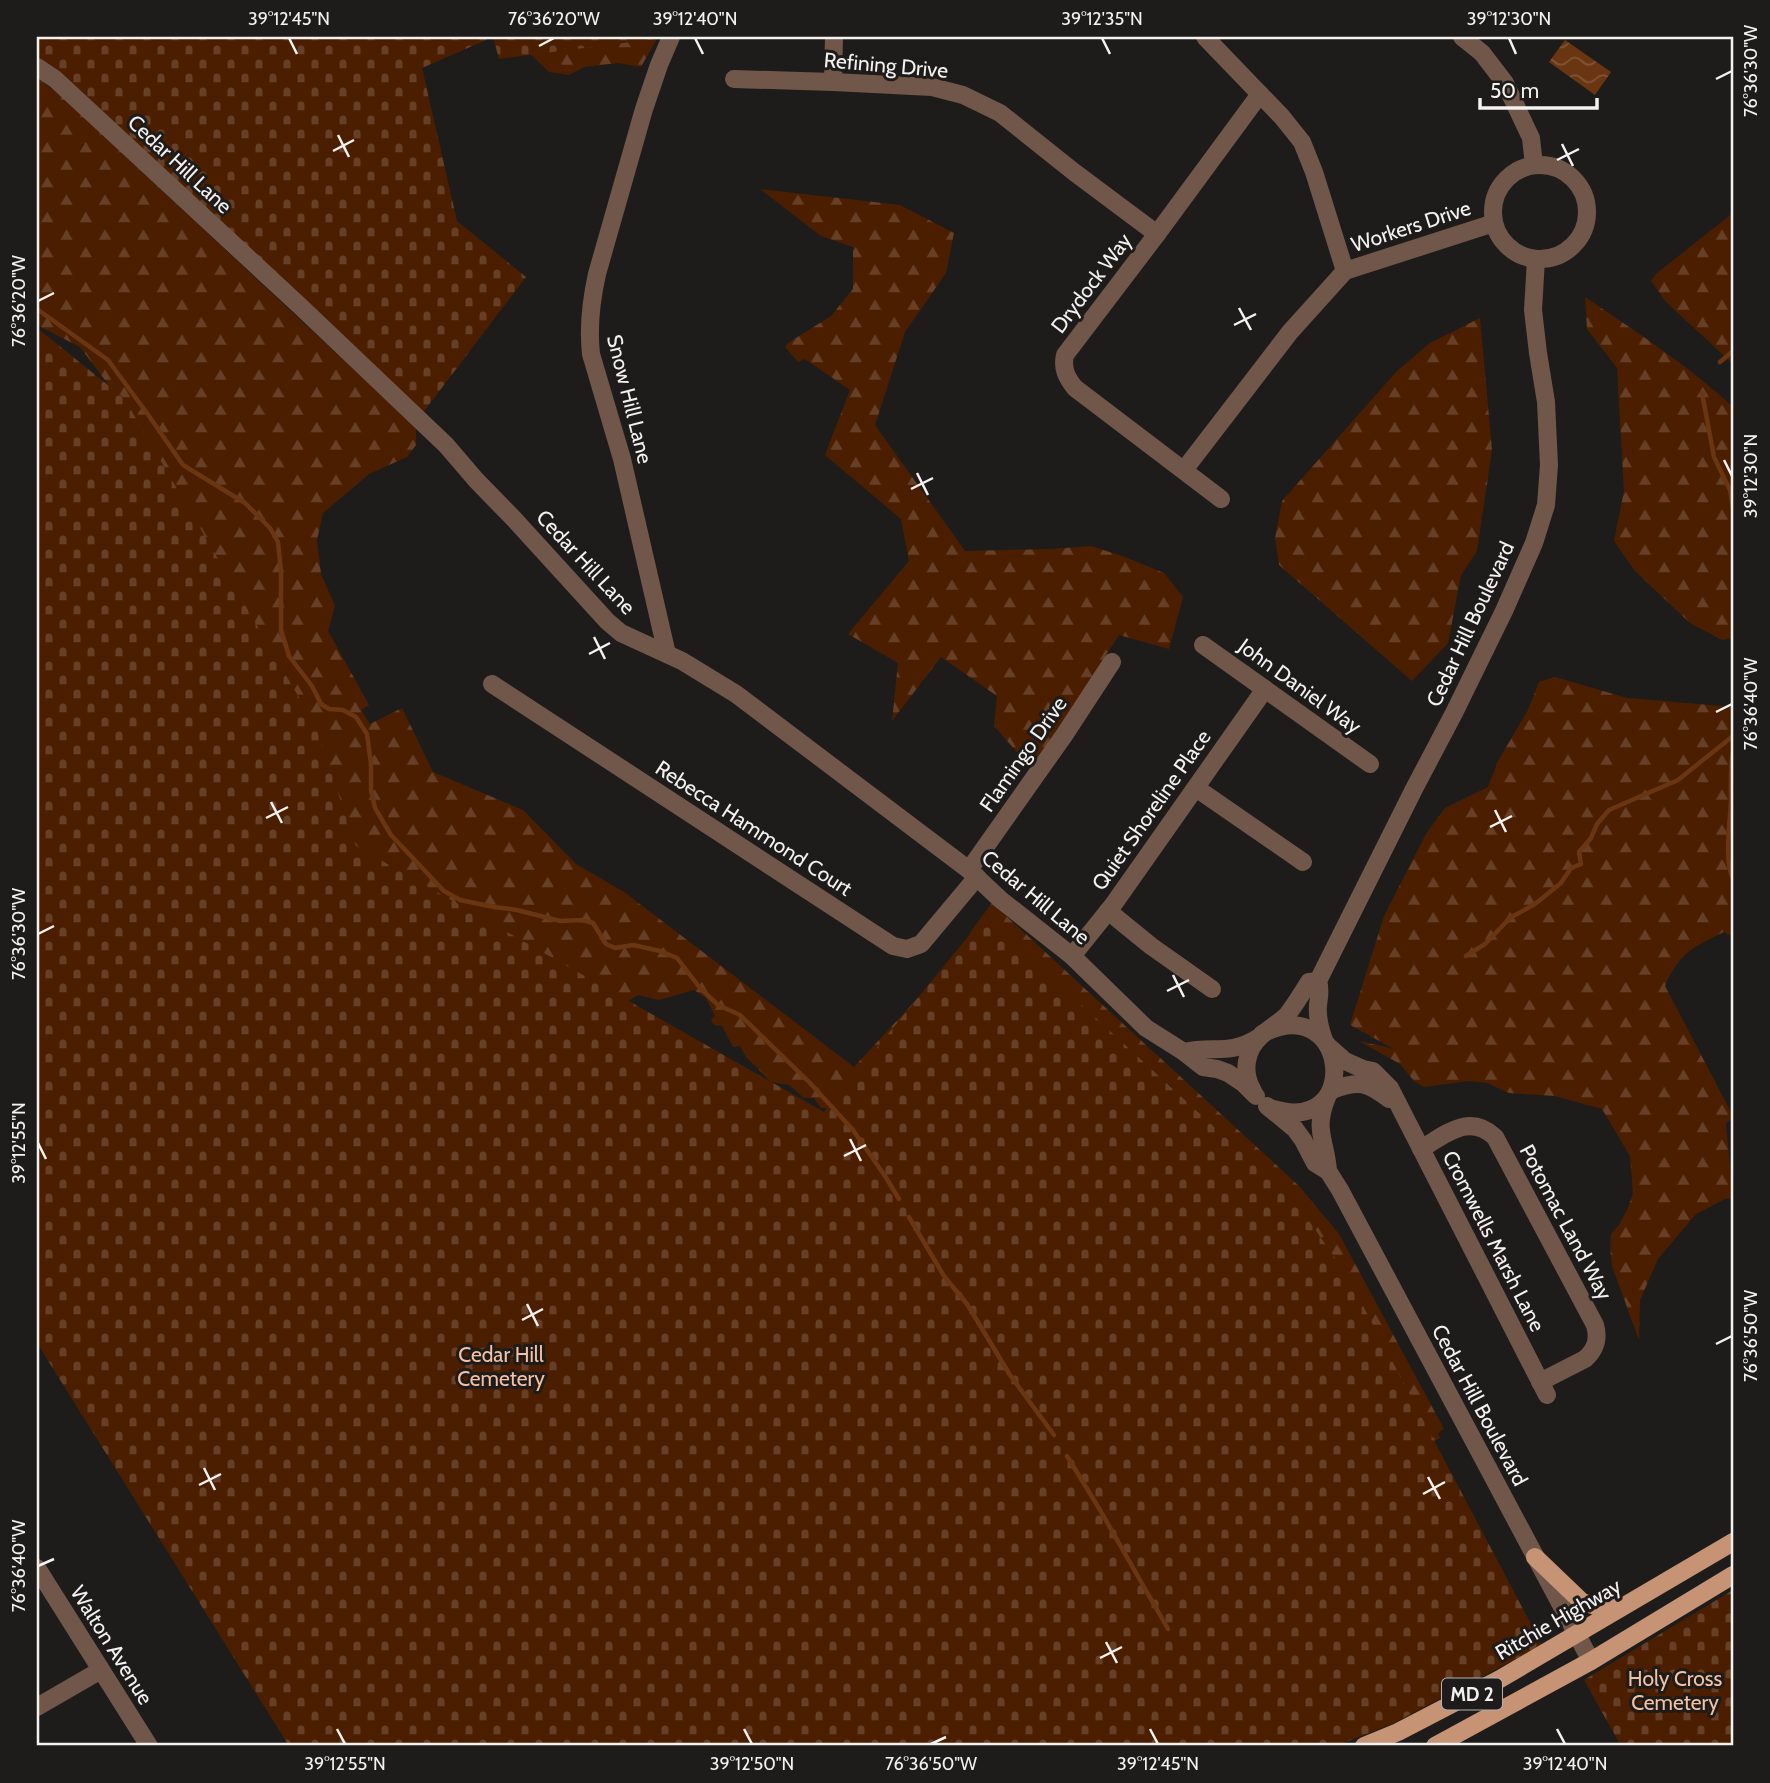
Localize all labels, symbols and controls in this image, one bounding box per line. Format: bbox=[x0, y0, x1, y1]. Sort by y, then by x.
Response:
text: 39°12'45"N bbox=[248, 8, 330, 30]
text: 76°36'20"W bbox=[508, 8, 600, 30]
text: 39°12'40"N bbox=[653, 8, 737, 30]
text: 39°12'35"N bbox=[1061, 8, 1143, 30]
text: 39°12'30"N bbox=[1467, 8, 1551, 30]
text: 76°36'30"W bbox=[1740, 25, 1762, 117]
street label: Refining Drive bbox=[823, 47, 949, 83]
scale bar bbox=[1480, 66, 1597, 110]
text: 50 m bbox=[1490, 78, 1539, 103]
street label: Cedar Hill Lane bbox=[123, 109, 237, 219]
street label: Workers Drive bbox=[1348, 195, 1474, 257]
street label: Drydock Way bbox=[1045, 228, 1137, 338]
text: 76°36'20"W bbox=[8, 255, 30, 347]
street label: Snow Hill Lane bbox=[602, 332, 658, 466]
text: 39°12'30"N bbox=[1740, 434, 1762, 518]
street label: Cedar Hill Lane bbox=[531, 505, 641, 619]
street label: Cedar Hill Boulevard bbox=[1421, 538, 1519, 710]
street label: John Daniel Way bbox=[1233, 633, 1367, 739]
text: 76°36'40"W bbox=[1740, 658, 1762, 750]
street label: Flamingo Drive bbox=[974, 692, 1072, 816]
street label: Quiet Shoreline Place bbox=[1086, 725, 1216, 895]
street label: Rebecca Hammond Court bbox=[651, 755, 857, 901]
street label: Cedar Hill Lane bbox=[977, 845, 1095, 950]
text: 76°36'30"W bbox=[8, 888, 30, 980]
text: 39°12'55"N bbox=[8, 1102, 30, 1184]
street label: Potomac Land Way bbox=[1514, 1140, 1618, 1304]
street label: Cromwells Marsh Lane bbox=[1438, 1146, 1551, 1336]
text: 76°36'50"W bbox=[1740, 1290, 1762, 1382]
street label: Cedar Hill Boulevard bbox=[1427, 1320, 1533, 1490]
park label: Cedar Hill Cemetery bbox=[457, 1342, 545, 1391]
text: 76°36'40"W bbox=[8, 1520, 30, 1612]
street label: Ritchie Highway bbox=[1491, 1573, 1626, 1665]
street label: Walton Avenue bbox=[65, 1581, 159, 1709]
park label: Holy Cross Cemetery bbox=[1628, 1666, 1722, 1715]
road number: MD 2 bbox=[1442, 1678, 1502, 1710]
text: 39°12'55"N bbox=[304, 1753, 386, 1775]
text: 39°12'50"N bbox=[710, 1753, 794, 1775]
text: 76°36'50"W bbox=[885, 1753, 977, 1775]
text: 39°12'45"N bbox=[1117, 1753, 1199, 1775]
text: 39°12'40"N bbox=[1523, 1753, 1607, 1775]

